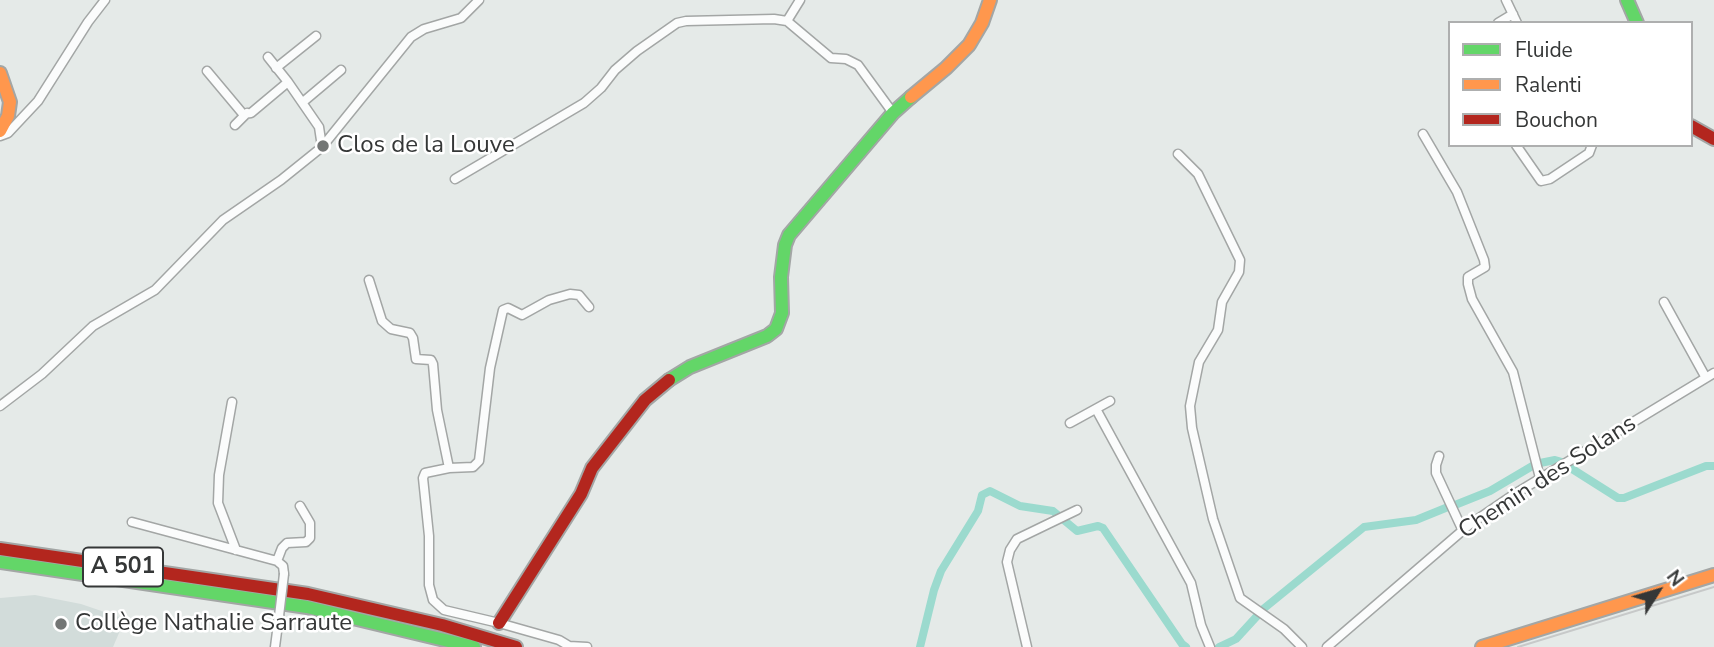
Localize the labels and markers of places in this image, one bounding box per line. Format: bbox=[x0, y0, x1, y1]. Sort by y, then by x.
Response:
place label: Clos de la Louve bbox=[337, 132, 515, 160]
marker: Clos de la Louve bbox=[315, 138, 331, 154]
place label: Collège Nathalie Sarraute bbox=[75, 610, 352, 638]
marker: Collège Nathalie Sarraute bbox=[53, 616, 69, 632]

